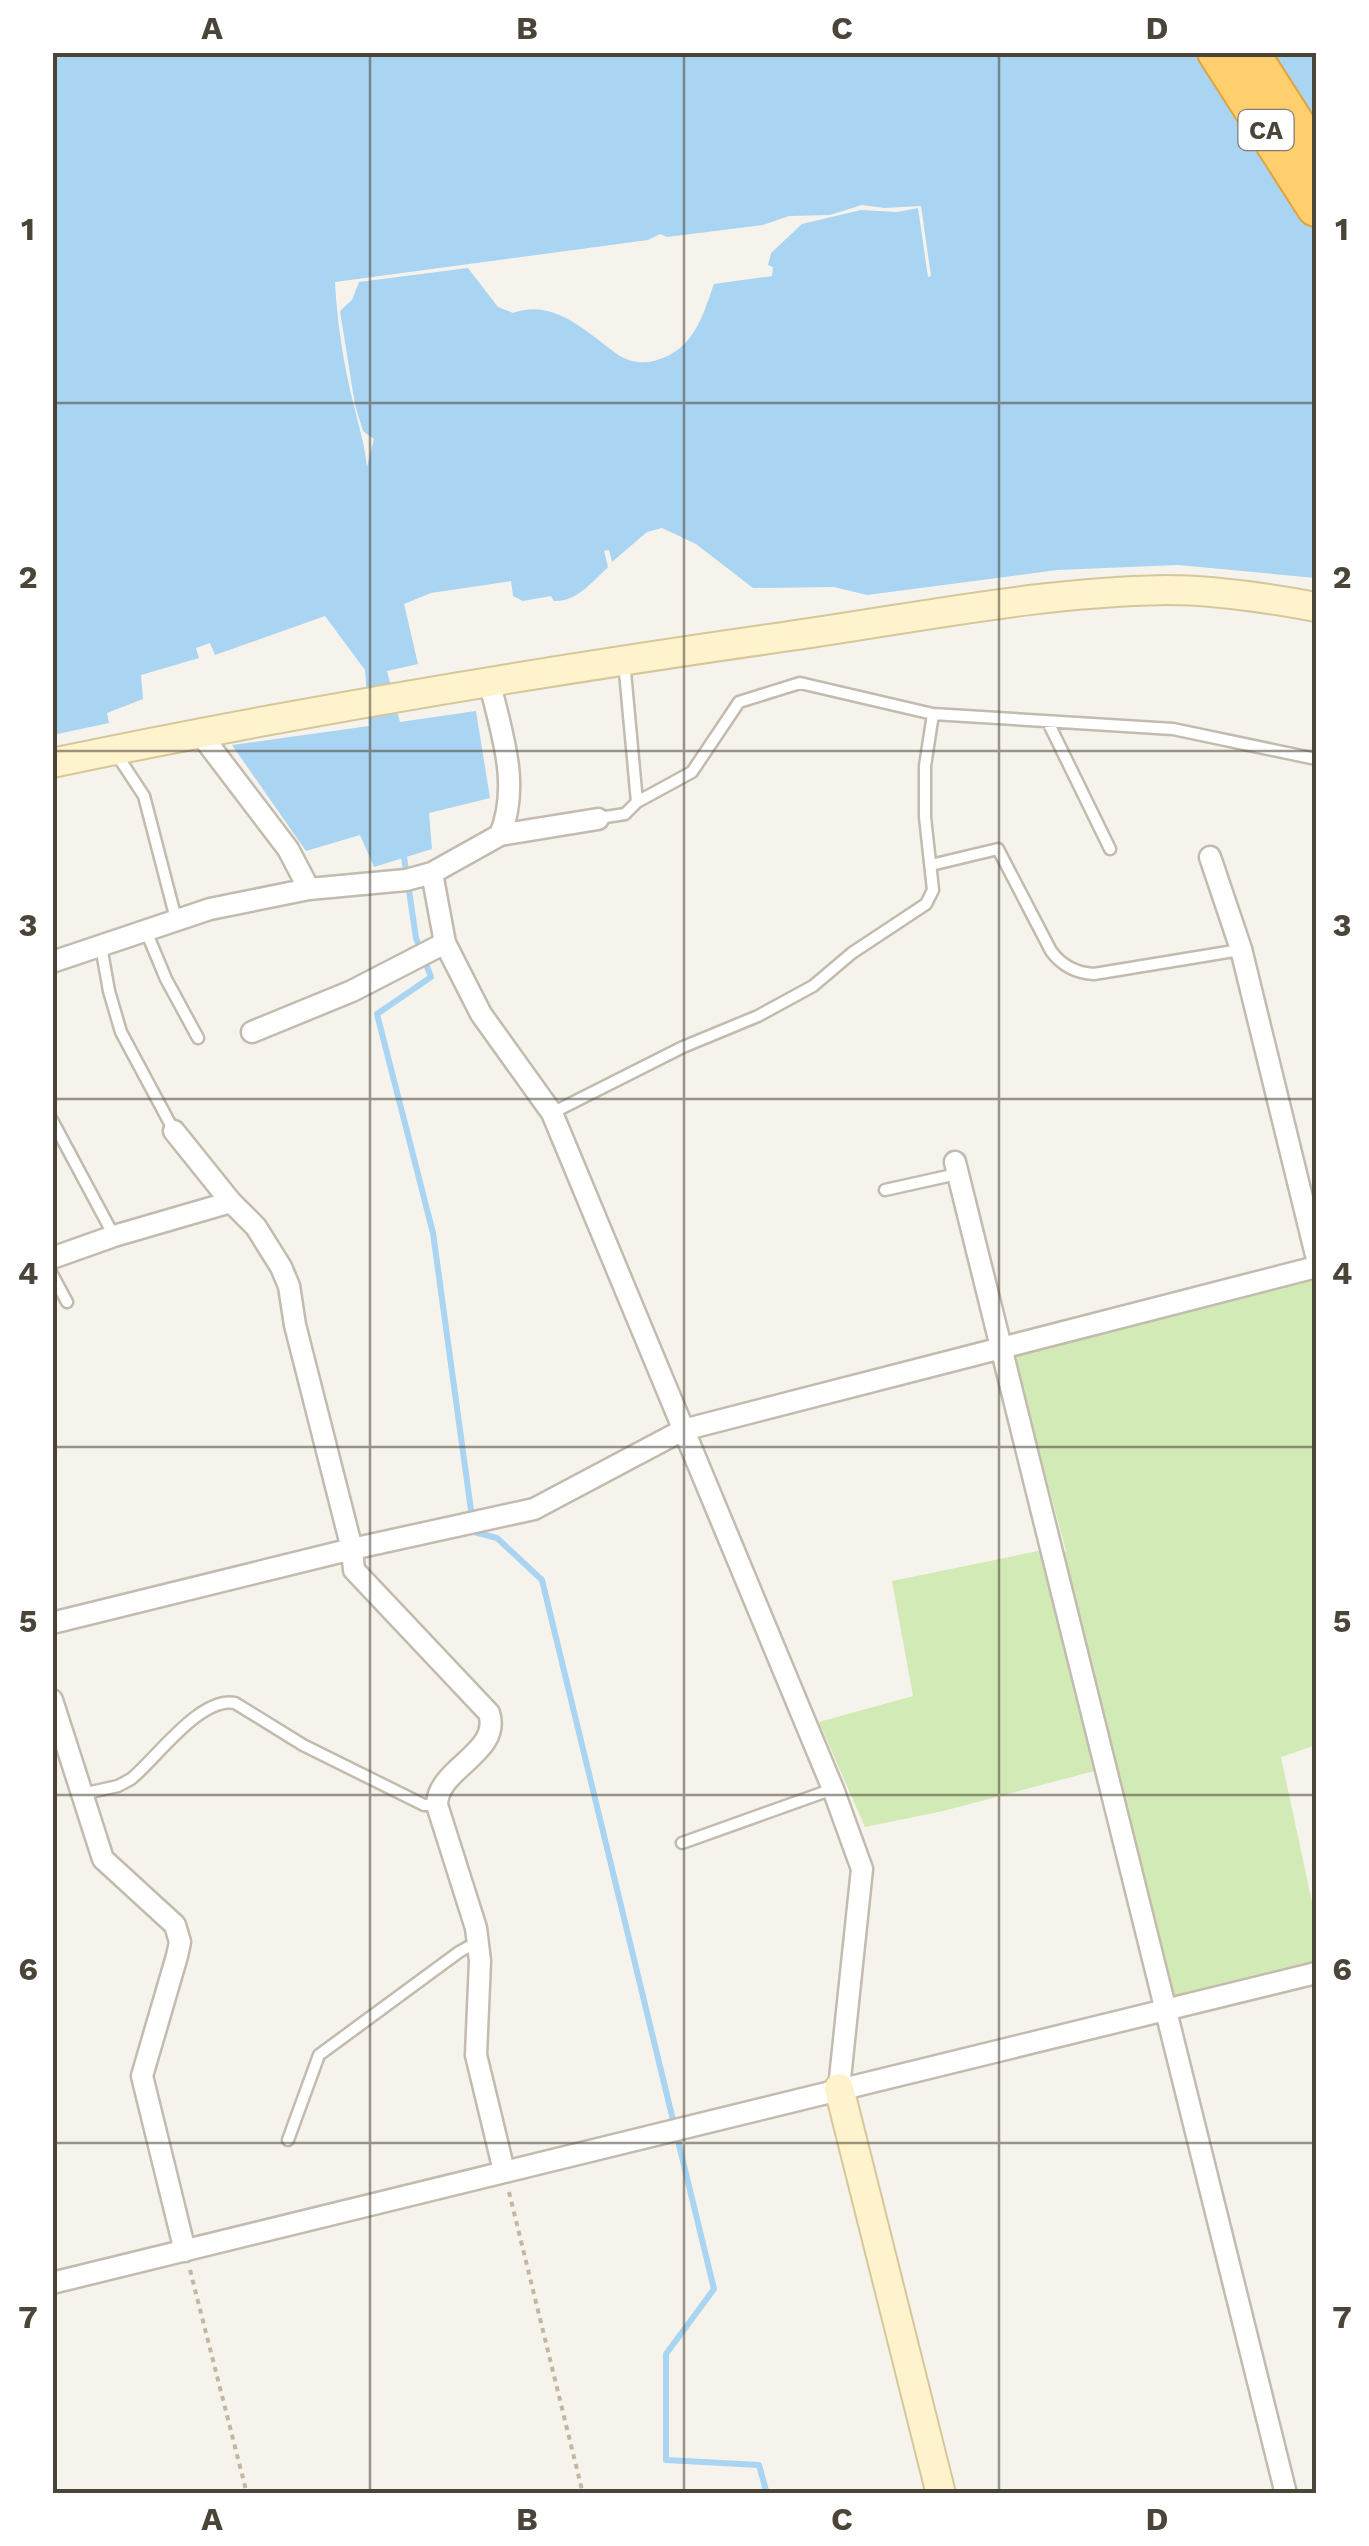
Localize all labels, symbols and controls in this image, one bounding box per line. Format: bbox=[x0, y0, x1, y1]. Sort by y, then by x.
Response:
text: A bbox=[201, 9, 223, 47]
text: B bbox=[516, 9, 538, 47]
text: C bbox=[831, 9, 853, 47]
text: D bbox=[1146, 9, 1168, 47]
road number: CA bbox=[1238, 110, 1294, 150]
text: 1 bbox=[21, 210, 35, 248]
text: 1 bbox=[1335, 210, 1349, 248]
text: 2 bbox=[18, 558, 38, 596]
text: 2 bbox=[1332, 558, 1352, 596]
text: 3 bbox=[19, 906, 37, 944]
text: 3 bbox=[1333, 906, 1351, 944]
text: 4 bbox=[18, 1254, 38, 1292]
text: 4 bbox=[1332, 1254, 1352, 1292]
text: 5 bbox=[19, 1602, 37, 1640]
text: 5 bbox=[1333, 1602, 1351, 1640]
text: 6 bbox=[18, 1950, 38, 1988]
text: 6 bbox=[1332, 1950, 1352, 1988]
text: 7 bbox=[18, 2298, 38, 2336]
text: 7 bbox=[1332, 2298, 1352, 2336]
text: A bbox=[201, 2500, 223, 2538]
text: B bbox=[516, 2500, 538, 2538]
text: C bbox=[831, 2500, 853, 2538]
text: D bbox=[1146, 2500, 1168, 2538]

